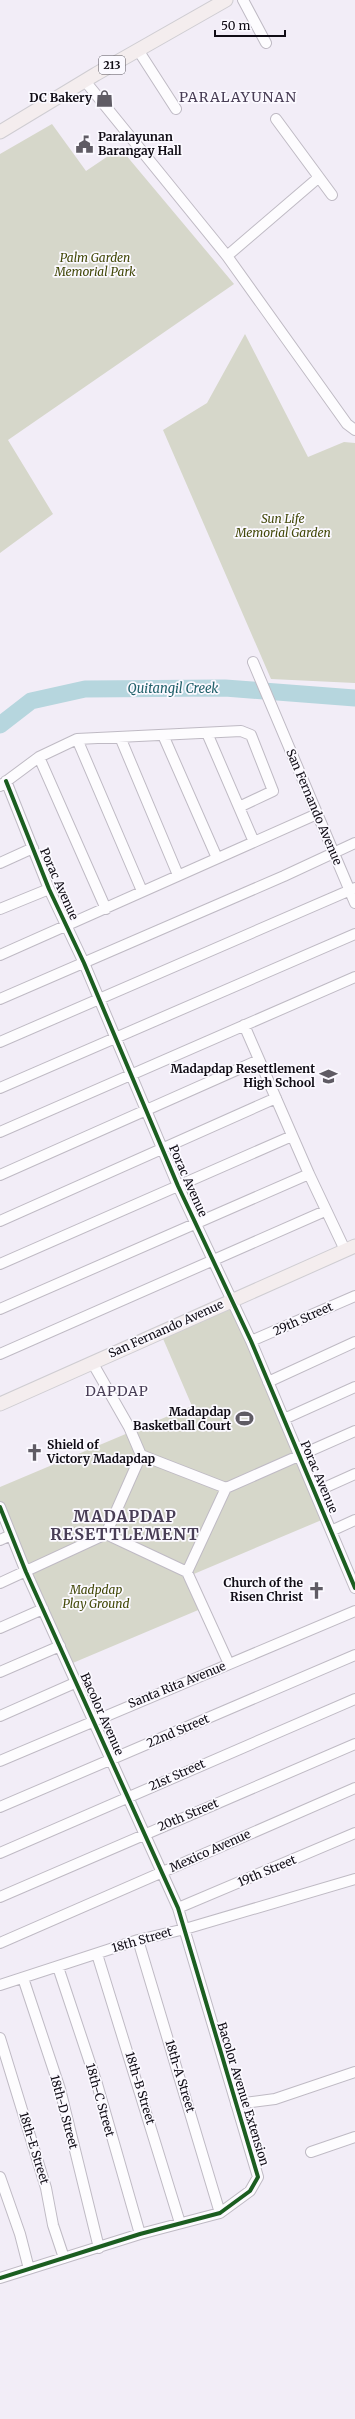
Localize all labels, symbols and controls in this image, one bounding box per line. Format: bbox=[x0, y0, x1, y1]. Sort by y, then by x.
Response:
scale bar bbox=[215, 12, 285, 38]
text: 50 m bbox=[221, 18, 250, 33]
road number: 213 bbox=[99, 56, 125, 74]
shop icon: DC Bakery bbox=[95, 88, 115, 108]
district label: PARALAYUNAN bbox=[179, 88, 297, 106]
place label: DC Bakery bbox=[29, 90, 93, 105]
place label: Paralayunan Barangay Hall bbox=[98, 129, 182, 158]
public building icon: Paralayunan Barangay Hall bbox=[75, 134, 95, 154]
park label: Palm Garden Memorial Park bbox=[53, 250, 136, 279]
park label: Sun Life Memorial Garden bbox=[234, 511, 331, 540]
water label: Quitangil Creek bbox=[128, 680, 218, 697]
street label: San Fernando Avenue bbox=[283, 746, 346, 867]
street label: Porac Avenue bbox=[37, 845, 82, 922]
place label: Madapdap Resettlement High School bbox=[171, 1061, 315, 1090]
school or university icon: Madapdap Resettlement High School bbox=[318, 1066, 338, 1086]
street label: Porac Avenue bbox=[166, 1142, 211, 1219]
street label: San Fernando Avenue bbox=[106, 1296, 226, 1361]
street label: 29th Street bbox=[271, 1299, 335, 1338]
district label: DAPDAP bbox=[85, 1382, 149, 1400]
place label: Madapdap Basketball Court bbox=[133, 1404, 231, 1433]
sports icon: Madapdap Basketball Court bbox=[234, 1409, 254, 1429]
place label: Shield of Victory Madapdap bbox=[46, 1437, 156, 1466]
street label: Porac Avenue bbox=[297, 1438, 341, 1515]
church icon: Shield of Victory Madapdap bbox=[24, 1442, 44, 1462]
district label: MADAPDAP RESETTLEMENT bbox=[50, 1506, 200, 1544]
place label: Church of the Risen Christ bbox=[223, 1575, 303, 1604]
church icon: Church of the Risen Christ bbox=[306, 1580, 326, 1600]
park label: Madpdap Play Ground bbox=[63, 1582, 129, 1611]
street label: Santa Rita Avenue bbox=[126, 1658, 228, 1711]
street label: Bacolor Avenue bbox=[78, 1670, 127, 1757]
street label: 22nd Street bbox=[144, 1711, 212, 1750]
street label: 21st Street bbox=[146, 1755, 207, 1794]
street label: 20th Street bbox=[155, 1795, 221, 1834]
street label: Mexico Avenue bbox=[167, 1826, 253, 1875]
street label: 19th Street bbox=[235, 1851, 298, 1890]
street label: 18th Street bbox=[110, 1924, 174, 1955]
street label: Bacolor Avenue Extension bbox=[214, 2020, 273, 2168]
street label: 18th-A Street bbox=[162, 2038, 199, 2114]
street label: 18th-B Street bbox=[122, 2050, 159, 2126]
street label: 18th-C Street bbox=[83, 2061, 118, 2139]
street label: 18th-D Street bbox=[47, 2073, 82, 2151]
street label: 18th-E Street bbox=[16, 2110, 53, 2186]

